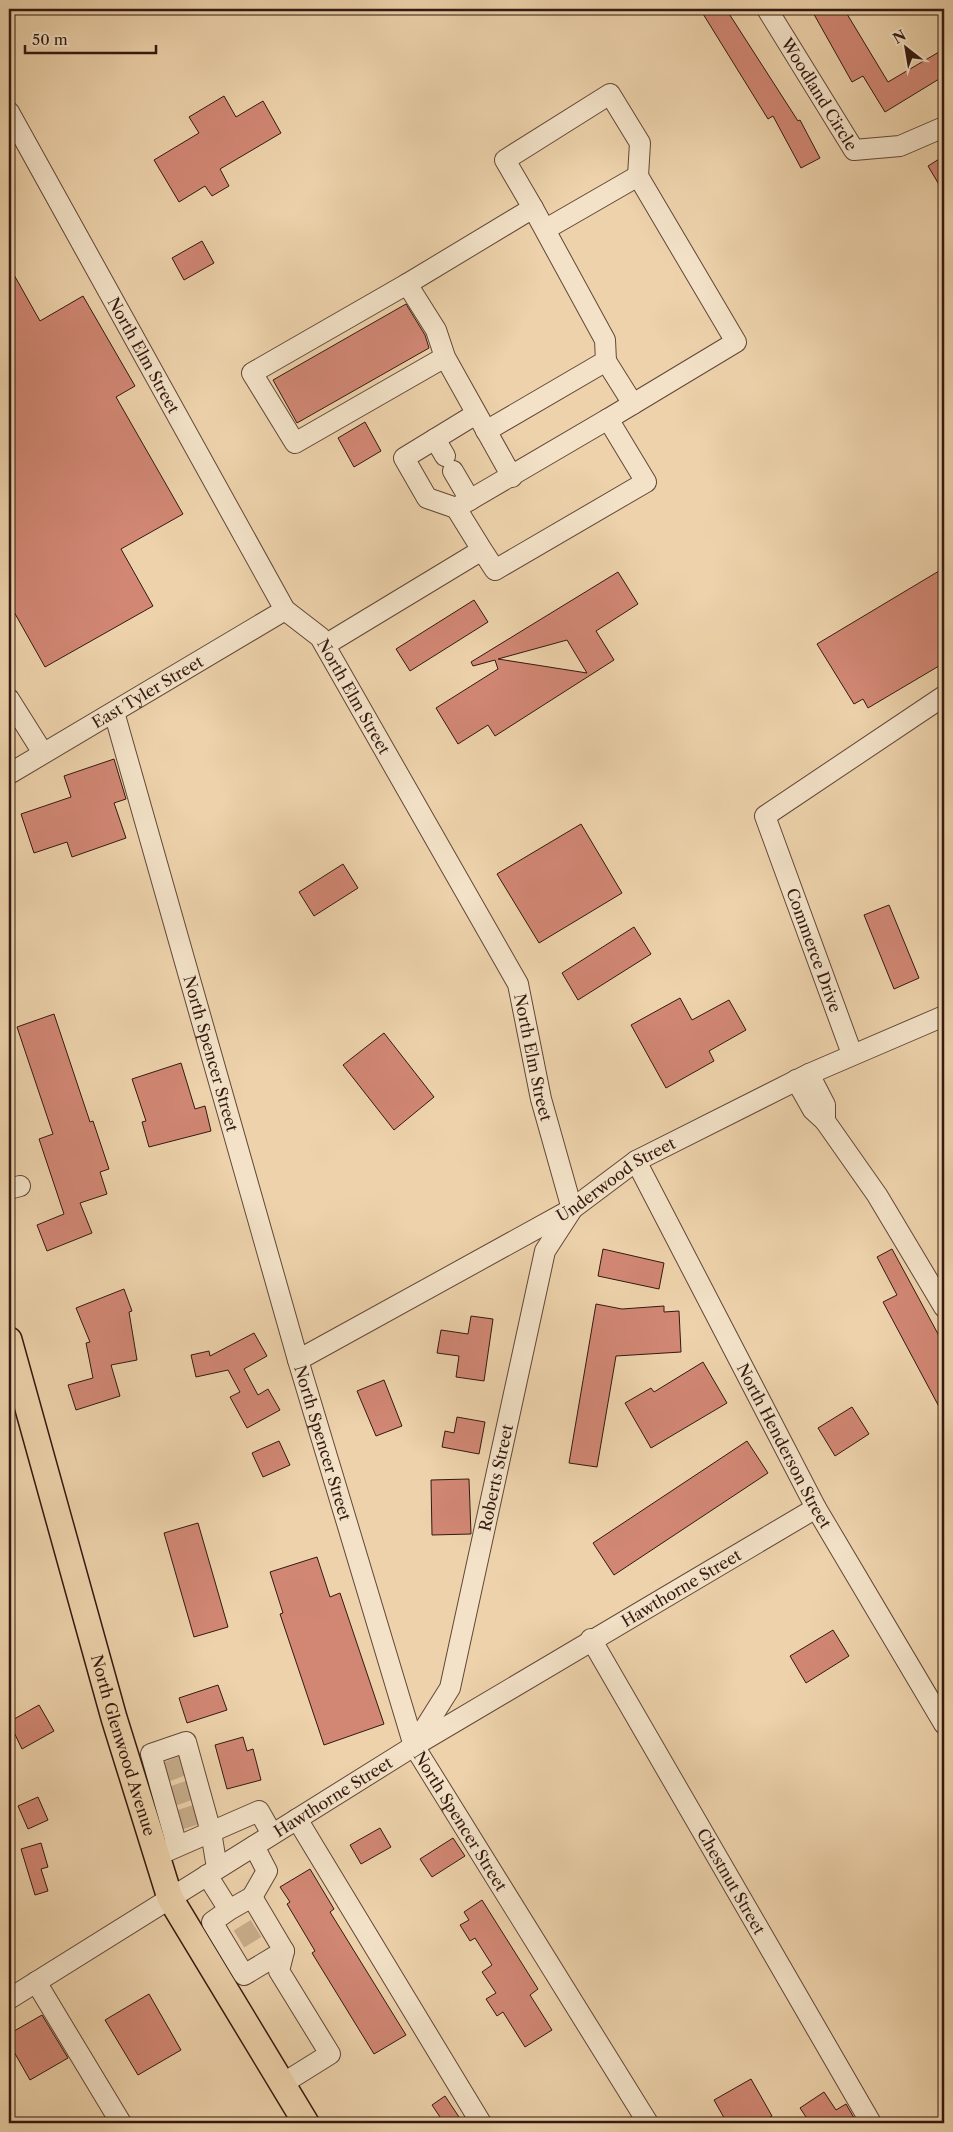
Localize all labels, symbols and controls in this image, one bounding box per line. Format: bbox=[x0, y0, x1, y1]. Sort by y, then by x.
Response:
scale bar bbox=[25, 22, 156, 54]
north arrow bbox=[880, 22, 930, 72]
text: N bbox=[889, 26, 909, 48]
text: 50 m bbox=[32, 30, 68, 49]
street label: Woodland Circle bbox=[777, 33, 862, 154]
street label: North Elm Street bbox=[104, 294, 184, 417]
street label: North Elm Street bbox=[313, 635, 395, 758]
street label: East Tyler Street bbox=[88, 651, 207, 733]
street label: Commerce Drive bbox=[782, 885, 846, 1015]
street label: North Spencer Street bbox=[179, 973, 243, 1134]
street label: North Elm Street bbox=[510, 992, 557, 1124]
street label: Underwood Street bbox=[553, 1133, 679, 1226]
street label: North Henderson Street bbox=[733, 1360, 836, 1532]
street label: North Spencer Street bbox=[290, 1363, 356, 1523]
street label: Roberts Street bbox=[474, 1422, 517, 1533]
street label: Hawthorne Street bbox=[618, 1544, 745, 1631]
street label: North Glenwood Avenue bbox=[87, 1652, 160, 1838]
street label: North Spencer Street bbox=[410, 1747, 512, 1895]
street label: Hawthorne Street bbox=[270, 1752, 396, 1841]
street label: Chestnut Street bbox=[693, 1825, 770, 1938]

